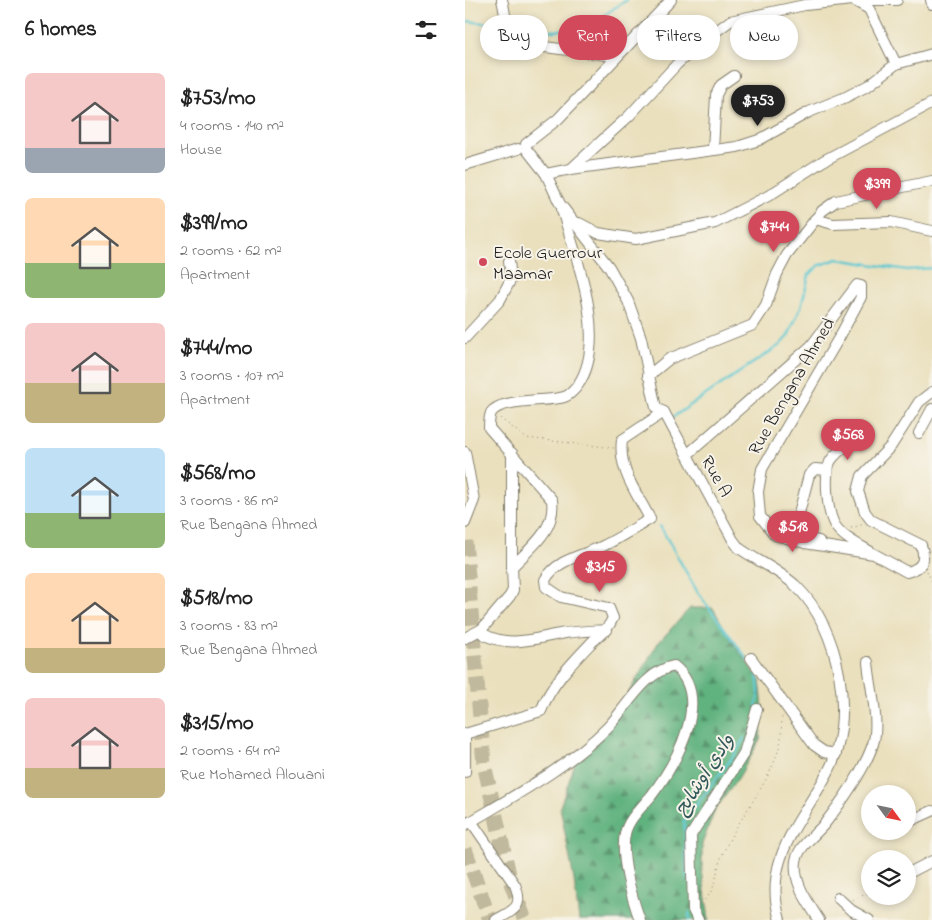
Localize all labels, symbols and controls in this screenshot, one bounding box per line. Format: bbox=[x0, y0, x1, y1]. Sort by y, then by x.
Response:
text: 6 homes bbox=[25, 15, 97, 45]
chip: Buy bbox=[480, 15, 548, 60]
chip: Rent bbox=[558, 15, 627, 60]
chip: Filters bbox=[637, 15, 720, 60]
chip: New bbox=[730, 15, 798, 60]
icon: filters bbox=[412, 16, 440, 44]
text: $753/mo bbox=[180, 84, 256, 114]
pin: $753 bbox=[728, 84, 788, 127]
text: $753 bbox=[742, 89, 774, 113]
icon: home bbox=[65, 93, 125, 153]
text: 4 rooms · 140 m² bbox=[180, 114, 284, 138]
text: House bbox=[180, 138, 222, 162]
pin: $399 bbox=[847, 168, 907, 210]
text: $399 bbox=[864, 172, 890, 196]
text: $399/mo bbox=[180, 209, 248, 239]
pin: $744 bbox=[744, 210, 804, 253]
text: $744 bbox=[759, 215, 789, 239]
icon: home bbox=[65, 218, 125, 278]
text: 2 rooms · 62 m² bbox=[180, 239, 282, 263]
place label: Ecole Guerrour Maamar bbox=[493, 241, 603, 288]
marker: Ecole Guerrour Maamar bbox=[477, 256, 489, 268]
text: Apartment bbox=[180, 263, 250, 287]
street label: Rue Bengana Ahmed bbox=[743, 314, 843, 461]
text: $744/mo bbox=[180, 334, 252, 364]
icon: home bbox=[65, 343, 125, 403]
text: 3 rooms · 107 m² bbox=[180, 364, 284, 388]
text: Apartment bbox=[180, 388, 250, 412]
pin: $568 bbox=[818, 418, 878, 461]
text: $568 bbox=[832, 423, 864, 447]
street label: Rue A bbox=[693, 451, 737, 502]
text: $568/mo bbox=[180, 459, 256, 489]
icon: home bbox=[65, 468, 125, 528]
text: 3 rooms · 86 m² bbox=[180, 489, 278, 513]
pin: $518 bbox=[763, 510, 823, 553]
text: Rue Bengana Ahmed bbox=[180, 513, 317, 537]
text: $518 bbox=[778, 515, 808, 539]
pin: $315 bbox=[570, 550, 630, 593]
text: $315 bbox=[585, 555, 615, 579]
text: $518/mo bbox=[180, 584, 253, 614]
icon: home bbox=[65, 593, 125, 653]
text: 3 rooms · 83 m² bbox=[180, 614, 278, 638]
text: Rue Bengana Ahmed bbox=[180, 638, 317, 662]
text: $315/mo bbox=[180, 709, 254, 739]
icon: home bbox=[65, 718, 125, 778]
water label: وادي أوشايح bbox=[669, 729, 742, 821]
text: 2 rooms · 64 m² bbox=[180, 739, 280, 763]
text: Rue Mohamed Alouani bbox=[180, 763, 325, 787]
north arrow bbox=[861, 785, 916, 840]
map controls bbox=[861, 785, 916, 905]
button: layers bbox=[861, 850, 916, 905]

